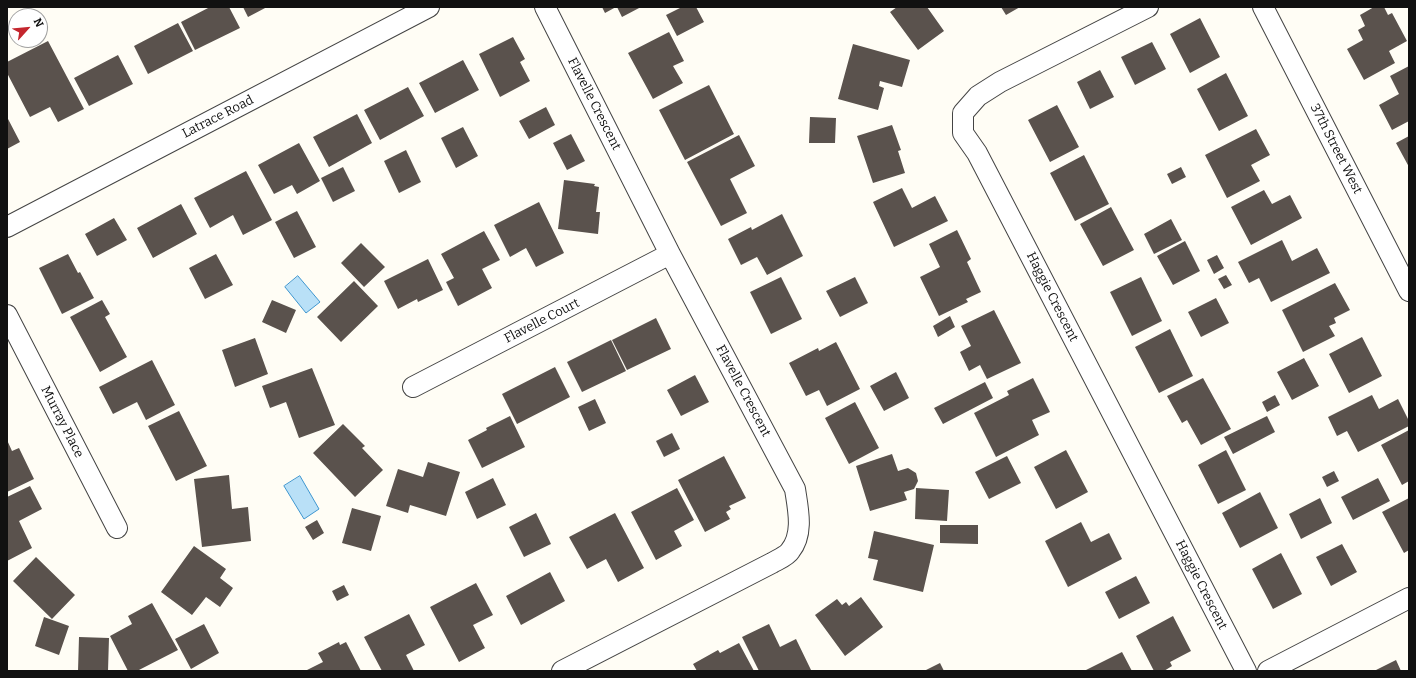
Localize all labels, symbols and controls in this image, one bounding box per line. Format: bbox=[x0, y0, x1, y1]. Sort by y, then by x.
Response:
north arrow bbox=[8, 8, 48, 48]
text: N bbox=[31, 16, 46, 30]
street label: Flavelle Crescent bbox=[564, 55, 624, 153]
street label: Latrace Road bbox=[180, 92, 256, 142]
street label: 37th Street West bbox=[1307, 101, 1365, 197]
street label: Haggie Crescent bbox=[1023, 250, 1081, 344]
street label: Flavelle Court bbox=[502, 295, 582, 347]
street label: Flavelle Crescent bbox=[712, 342, 774, 440]
street label: Murray Place bbox=[37, 383, 87, 461]
street label: Haggie Crescent bbox=[1172, 538, 1230, 632]

